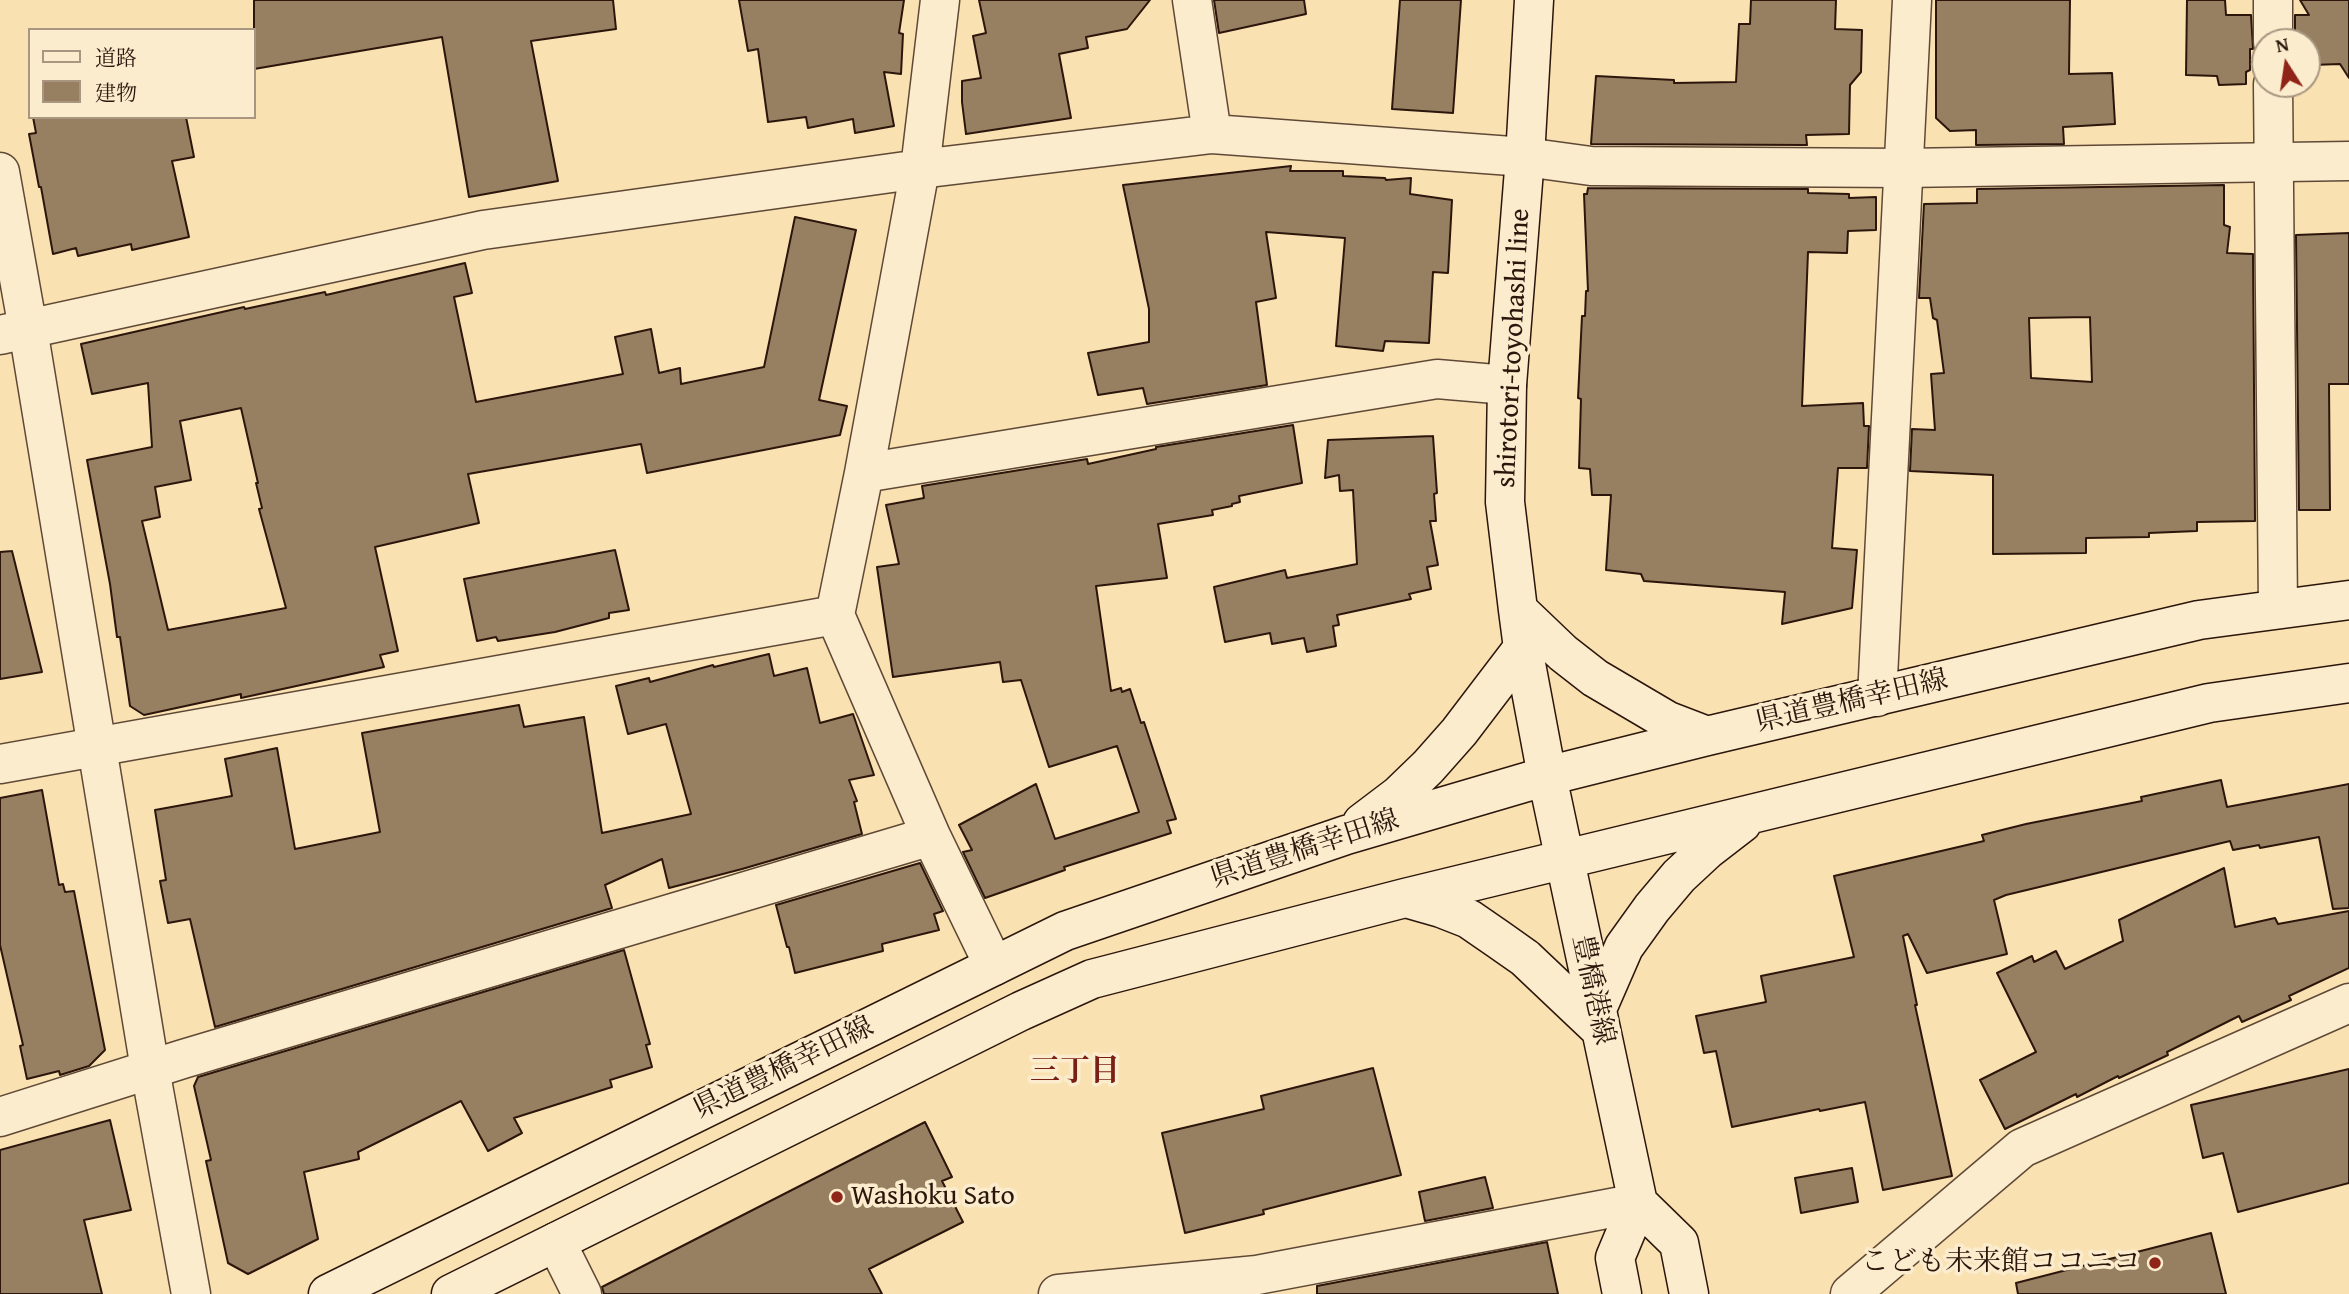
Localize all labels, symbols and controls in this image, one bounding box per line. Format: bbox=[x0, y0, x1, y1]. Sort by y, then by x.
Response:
legend bbox=[28, 28, 256, 119]
north arrow bbox=[2251, 28, 2321, 98]
text: N bbox=[2273, 29, 2291, 59]
text: 道路 bbox=[95, 42, 137, 73]
text: 建物 bbox=[95, 77, 137, 108]
street label: shirotori-toyohashi line bbox=[1490, 208, 1538, 488]
street label: 県道豊橋幸田線 bbox=[1753, 664, 1951, 740]
street label: 県道豊橋幸田線 bbox=[1207, 804, 1403, 896]
street label: 豊橋港線 bbox=[1564, 932, 1620, 1048]
street label: 県道豊橋幸田線 bbox=[689, 1011, 879, 1127]
district label: 三丁目 bbox=[1030, 1054, 1120, 1090]
place label: Washoku Sato bbox=[851, 1180, 1015, 1214]
marker: Washoku Sato bbox=[829, 1189, 845, 1205]
place label: こども未来館ココニコ bbox=[1861, 1246, 2141, 1280]
marker: こども未来館ココニコ bbox=[2147, 1255, 2163, 1271]

